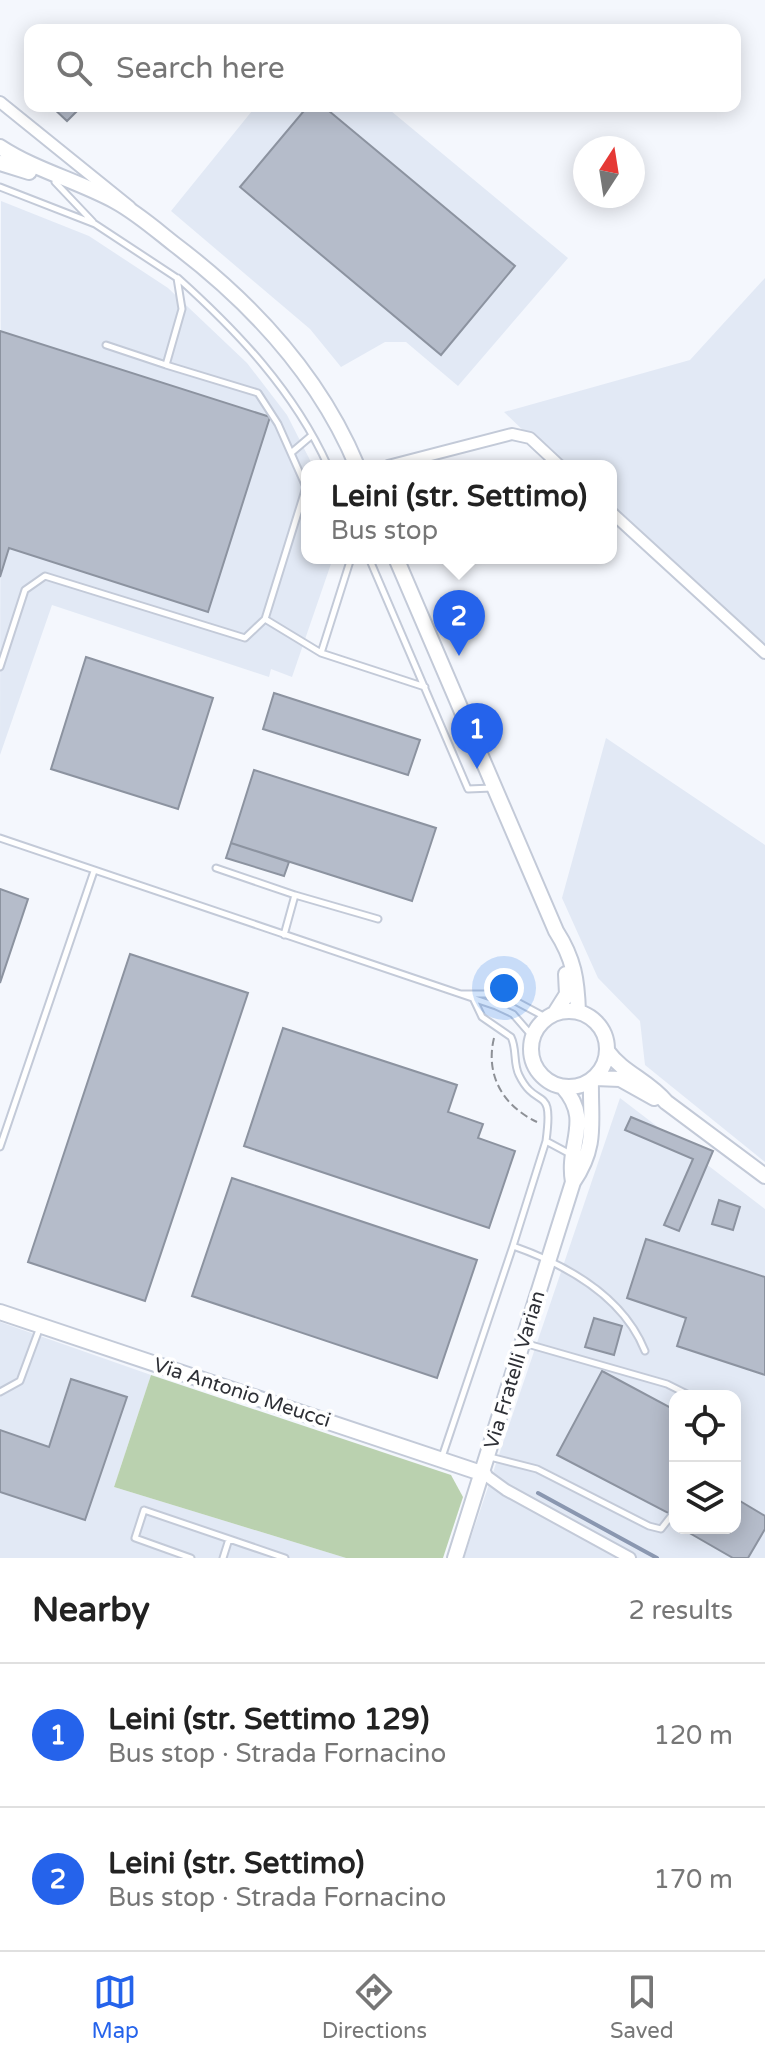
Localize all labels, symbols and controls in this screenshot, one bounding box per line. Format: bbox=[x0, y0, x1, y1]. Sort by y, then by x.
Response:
search box bbox=[24, 24, 741, 112]
icon: search bbox=[52, 46, 96, 90]
text: Search here bbox=[116, 50, 285, 87]
north arrow bbox=[573, 136, 645, 208]
popup bbox=[301, 460, 617, 564]
text: Leini (str. Settimo) bbox=[331, 478, 587, 515]
text: Bus stop bbox=[331, 515, 438, 546]
pin: 2 bbox=[433, 590, 485, 656]
pin: 1 bbox=[451, 703, 503, 769]
your location bbox=[484, 968, 524, 1008]
street label: Via Fratelli Varian bbox=[479, 1288, 551, 1452]
street label: Via Antonio Meucci bbox=[150, 1353, 334, 1433]
map controls bbox=[669, 1390, 741, 1534]
button: locate bbox=[669, 1390, 741, 1462]
button: layers bbox=[669, 1462, 741, 1534]
text: Nearby bbox=[32, 1590, 150, 1631]
text: 2 results bbox=[628, 1595, 733, 1626]
text: Leini (str. Settimo 129) bbox=[108, 1701, 429, 1738]
text: 1 bbox=[50, 1720, 66, 1751]
text: 120 m bbox=[653, 1720, 733, 1751]
text: Bus stop · Strada Fornacino bbox=[108, 1738, 446, 1769]
text: Leini (str. Settimo) bbox=[108, 1845, 364, 1882]
text: 2 bbox=[50, 1864, 66, 1895]
text: 170 m bbox=[653, 1864, 733, 1895]
text: Bus stop · Strada Fornacino bbox=[108, 1882, 446, 1913]
tab: Map bbox=[91, 1970, 139, 2044]
tab: Directions bbox=[322, 1970, 427, 2044]
tab: Saved bbox=[610, 1970, 674, 2044]

